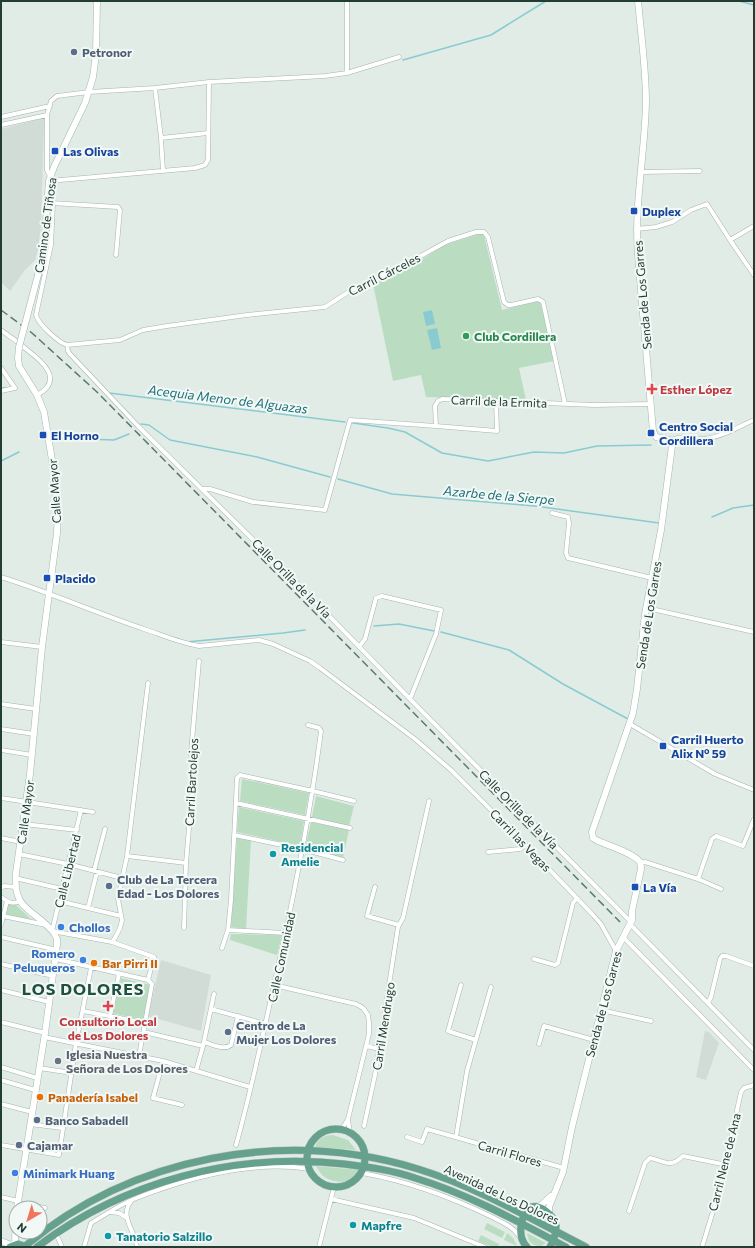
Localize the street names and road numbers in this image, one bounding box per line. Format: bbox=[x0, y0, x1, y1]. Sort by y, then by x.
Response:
street label: Camino de Tiñosa bbox=[31, 176, 59, 274]
street label: Senda de Los Garres bbox=[630, 240, 654, 350]
street label: Carril Cárceles bbox=[346, 250, 422, 298]
street label: Carril de la Ermita bbox=[451, 392, 547, 410]
street label: Calle Mayor bbox=[45, 458, 63, 524]
street label: Calle Orilla de la Vía bbox=[249, 535, 335, 621]
street label: Senda de Los Garres bbox=[633, 560, 663, 670]
street label: Carril Bartolejos bbox=[182, 738, 200, 826]
street label: Calle Orilla de la Vía bbox=[476, 766, 562, 852]
street label: Calle Mayor bbox=[14, 779, 36, 845]
street label: Carril las Vegas bbox=[488, 806, 554, 874]
street label: Calle Libertad bbox=[51, 833, 83, 909]
street label: Calle Comunidad bbox=[265, 911, 297, 1003]
street label: Senda de Los Garres bbox=[582, 949, 624, 1059]
street label: Carril Mendrugo bbox=[369, 981, 397, 1071]
street label: Carril Nene de Ana bbox=[705, 1112, 743, 1212]
street label: Carril Flores bbox=[476, 1137, 544, 1169]
street label: Avenida de Los Dolores bbox=[442, 1161, 562, 1227]

